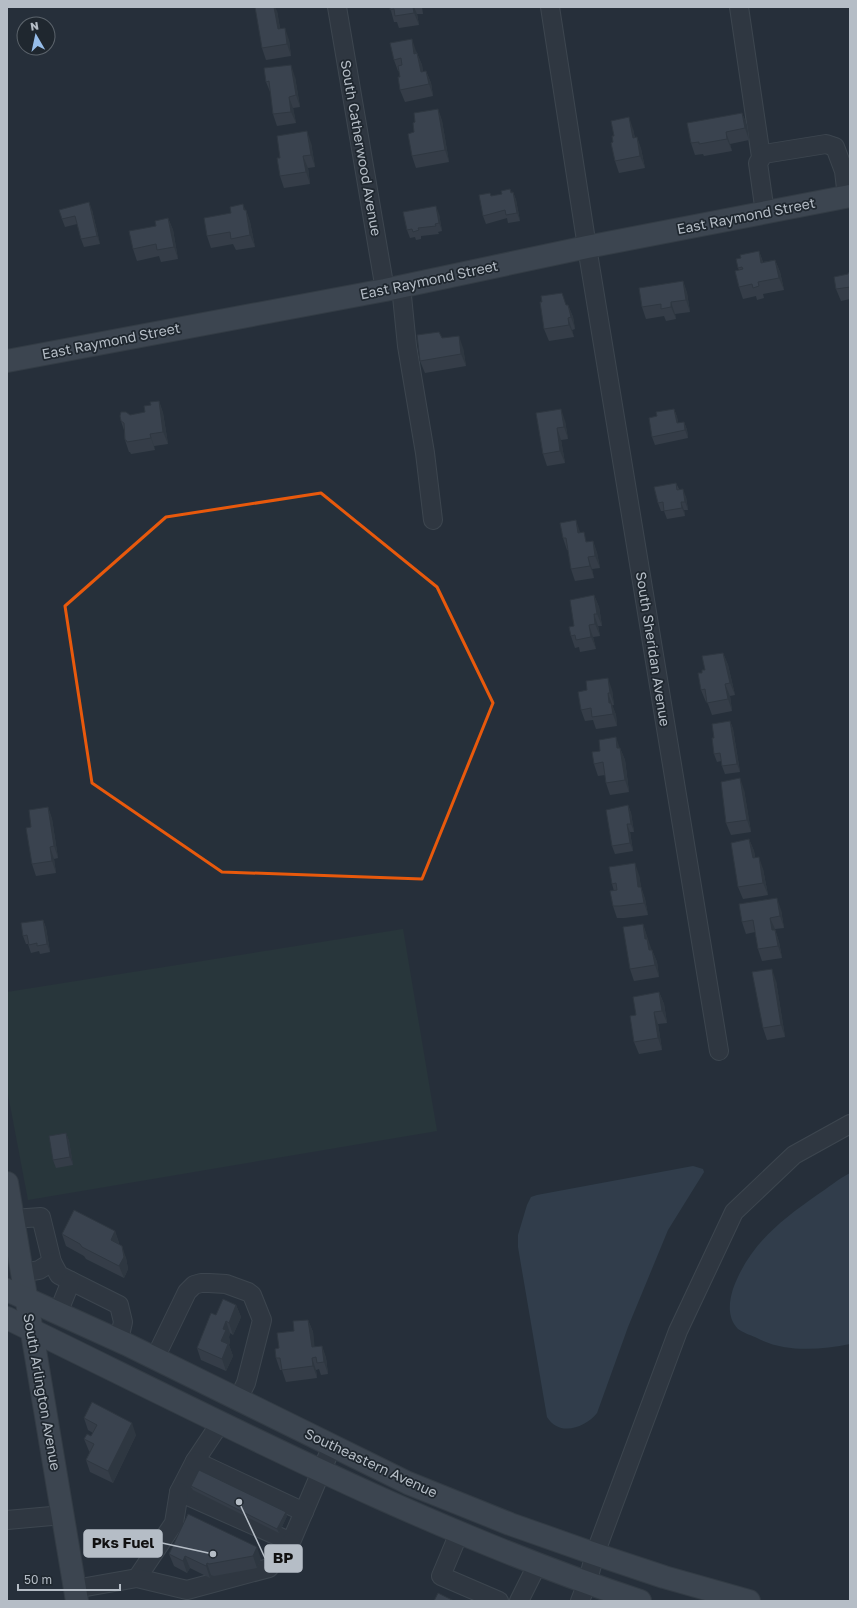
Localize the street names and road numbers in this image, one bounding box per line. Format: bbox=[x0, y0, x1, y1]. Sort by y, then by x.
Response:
street label: South Catherwood Avenue bbox=[338, 59, 385, 237]
street label: East Raymond Street bbox=[675, 194, 817, 237]
street label: East Raymond Street bbox=[358, 257, 499, 302]
street label: East Raymond Street bbox=[40, 319, 182, 362]
street label: South Sheridan Avenue bbox=[633, 570, 674, 728]
street label: South Arlington Avenue bbox=[20, 1312, 65, 1472]
street label: Southeastern Avenue bbox=[302, 1424, 440, 1501]

